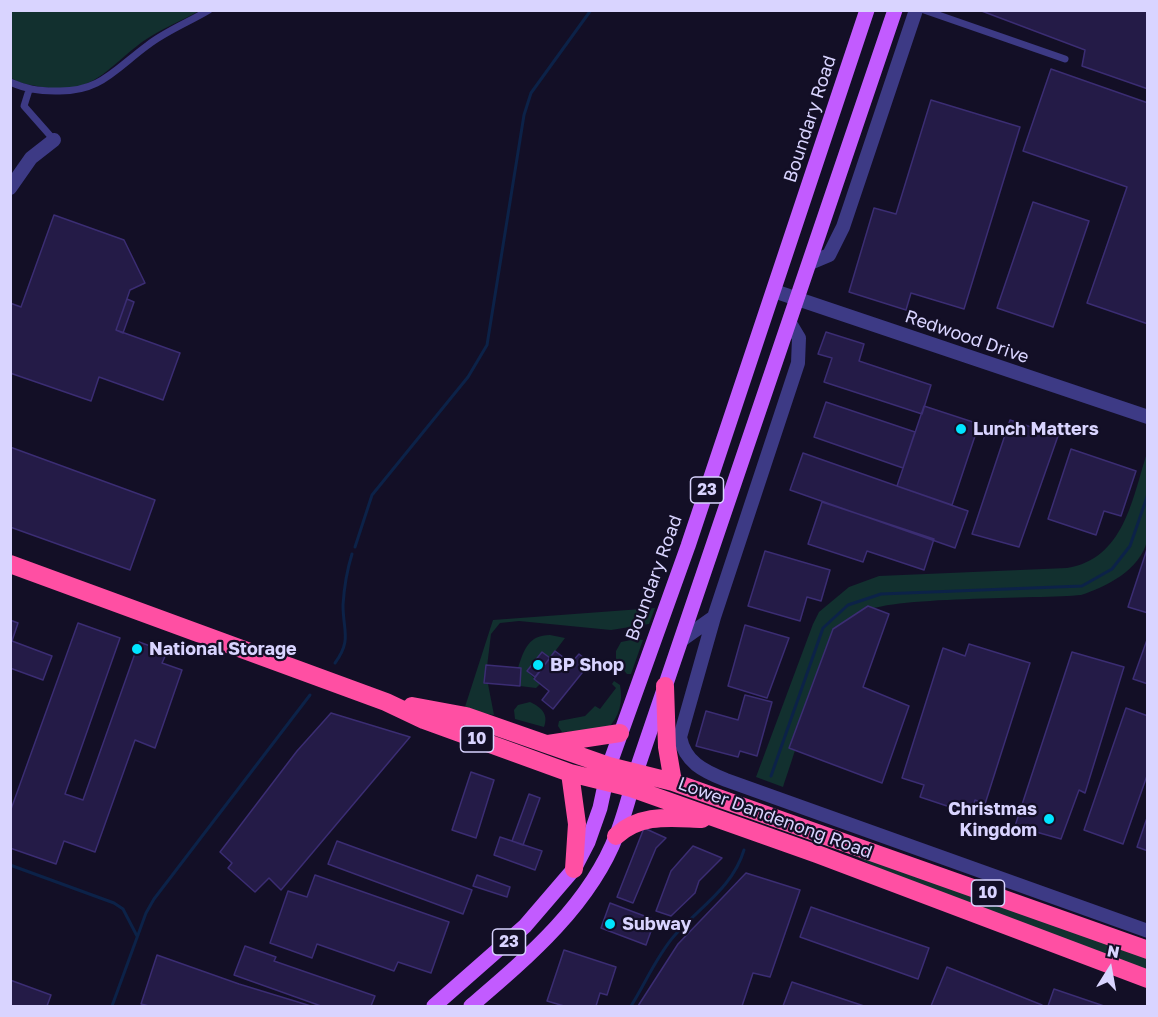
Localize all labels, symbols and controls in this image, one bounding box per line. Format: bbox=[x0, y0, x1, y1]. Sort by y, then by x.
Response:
street label: Boundary Road bbox=[779, 53, 841, 185]
street label: Redwood Drive bbox=[902, 306, 1032, 368]
place label: Lunch Matters bbox=[973, 418, 1099, 440]
marker: Lunch Matters bbox=[954, 422, 968, 436]
road number: 23 bbox=[690, 477, 724, 503]
street label: Boundary Road bbox=[621, 512, 687, 644]
place label: National Storage bbox=[149, 638, 297, 660]
marker: National Storage bbox=[130, 642, 144, 656]
place label: BP Shop bbox=[550, 654, 624, 676]
marker: BP Shop bbox=[531, 658, 545, 672]
road number: 10 bbox=[460, 726, 494, 752]
street label: Lower Dandenong Road bbox=[675, 773, 875, 863]
place label: Christmas Kingdom bbox=[948, 798, 1037, 840]
marker: Christmas Kingdom bbox=[1042, 812, 1056, 826]
road number: 10 bbox=[972, 880, 1004, 906]
place label: Subway bbox=[622, 913, 691, 935]
marker: Subway bbox=[603, 917, 617, 931]
road number: 23 bbox=[492, 929, 526, 955]
north arrow bbox=[1080, 939, 1140, 999]
text: N bbox=[1106, 940, 1121, 962]

